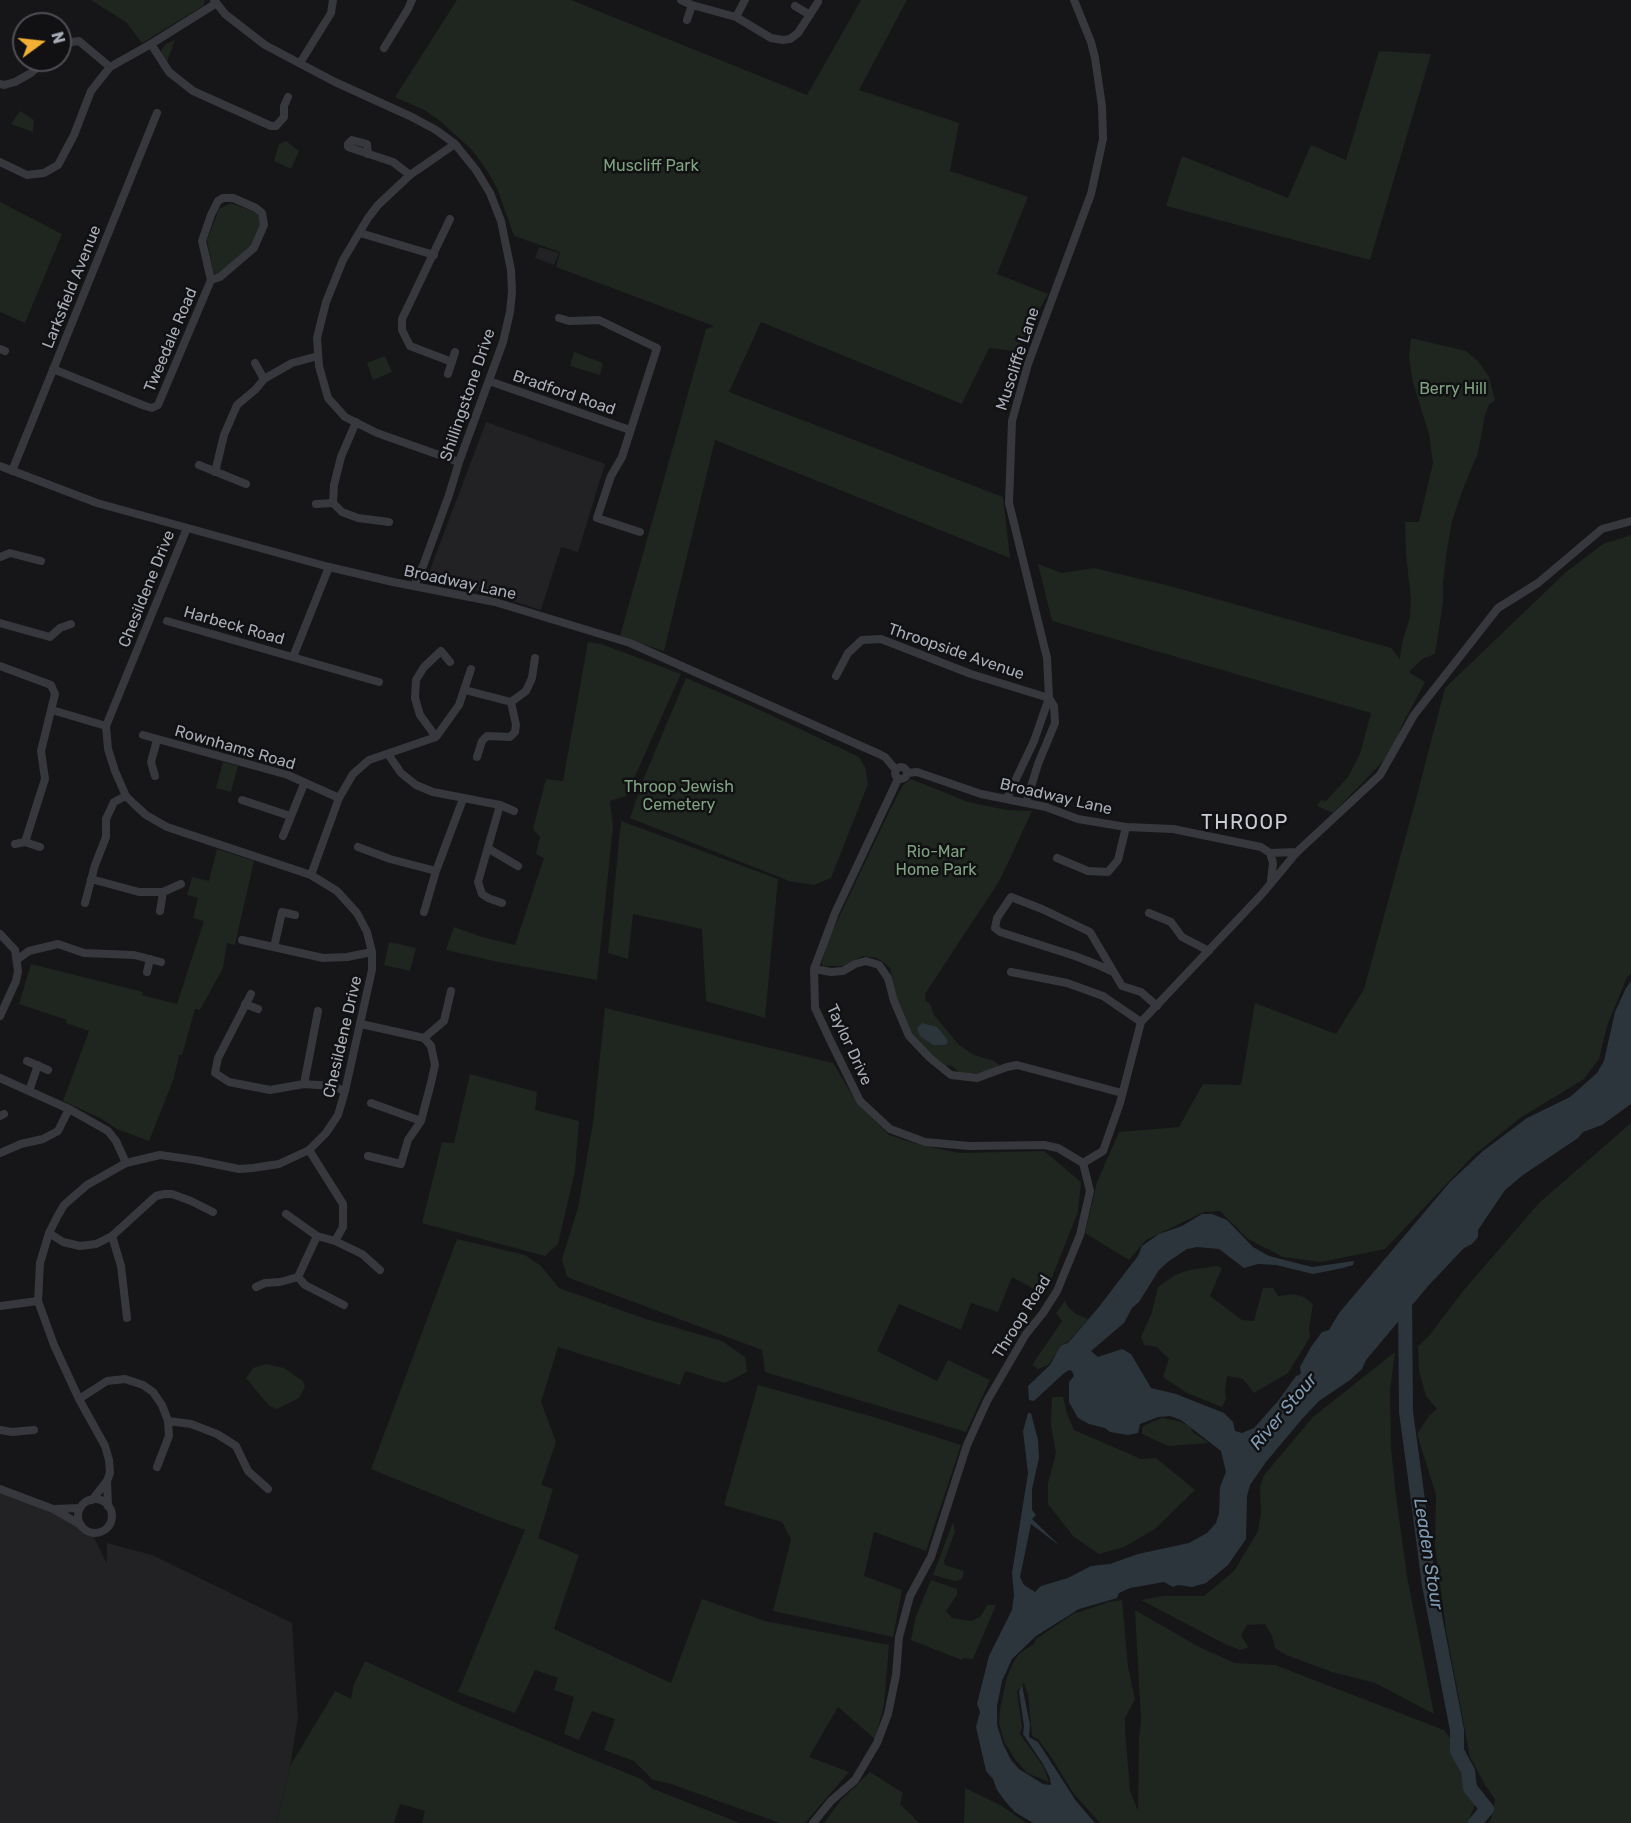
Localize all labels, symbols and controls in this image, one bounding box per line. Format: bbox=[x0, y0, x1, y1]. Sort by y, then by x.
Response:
north arrow bbox=[12, 12, 72, 72]
text: N bbox=[47, 30, 69, 46]
park label: Muscliff Park bbox=[603, 156, 699, 176]
street label: Larksfield Avenue bbox=[39, 223, 105, 351]
street label: Tweedale Road bbox=[140, 285, 202, 395]
street label: Muscliffe Lane bbox=[992, 305, 1044, 413]
street label: Shillingstone Drive bbox=[436, 326, 500, 464]
street label: Bradford Road bbox=[510, 366, 618, 420]
park label: Berry Hill bbox=[1419, 379, 1487, 399]
street label: Chesildene Drive bbox=[115, 528, 179, 650]
street label: Broadway Lane bbox=[402, 562, 518, 604]
street label: Harbeck Road bbox=[181, 602, 287, 650]
street label: Throopside Avenue bbox=[885, 620, 1027, 684]
street label: Rownhams Road bbox=[172, 722, 298, 774]
street label: Broadway Lane bbox=[998, 775, 1114, 819]
park label: Throop Jewish Cemetery bbox=[624, 777, 734, 815]
district label: THROOP bbox=[1201, 811, 1289, 835]
park label: Rio-Mar Home Park bbox=[896, 842, 976, 880]
street label: Chesildene Drive bbox=[320, 974, 366, 1100]
street label: Taylor Drive bbox=[822, 1002, 876, 1088]
street label: Throop Road bbox=[989, 1272, 1055, 1362]
water label: River Stour bbox=[1246, 1369, 1322, 1455]
water label: Leaden Stour bbox=[1409, 1497, 1447, 1611]

